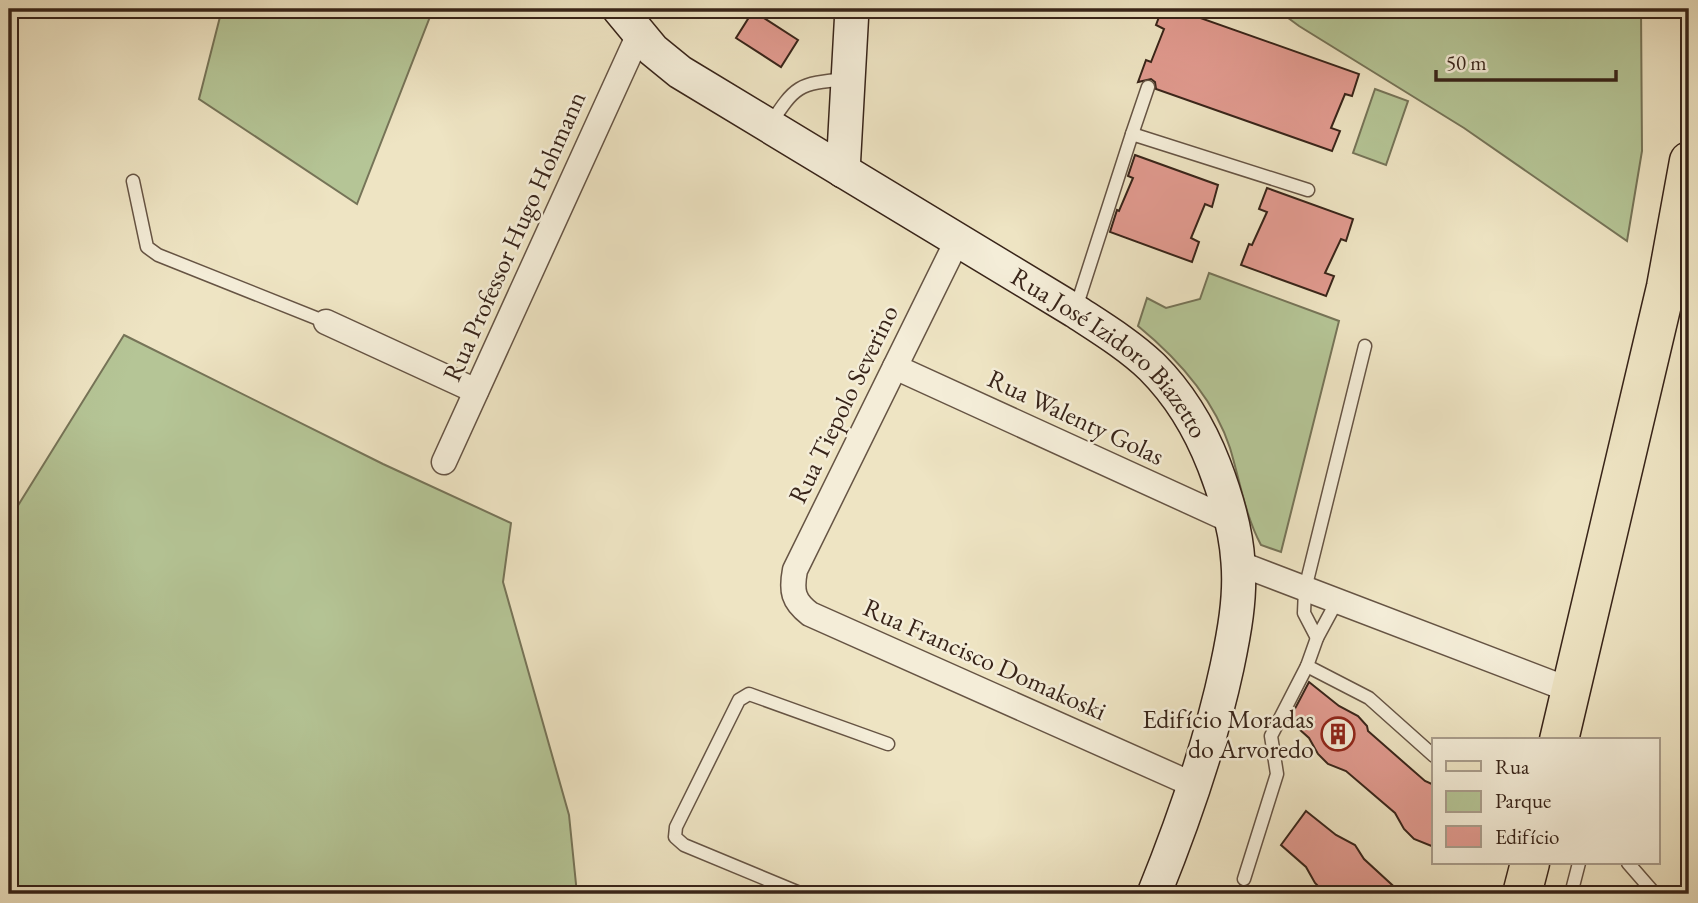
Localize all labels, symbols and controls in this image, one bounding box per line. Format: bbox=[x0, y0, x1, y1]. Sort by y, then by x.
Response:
scale bar bbox=[1436, 38, 1616, 82]
text: 50 m bbox=[1446, 49, 1487, 76]
street label: Rua Professor Hugo Hohmann bbox=[435, 85, 594, 386]
street label: Rua José Izidoro Biazetto bbox=[1005, 259, 1216, 444]
street label: Rua Tiepolo Severino bbox=[780, 299, 906, 509]
street label: Rua Walenty Golas bbox=[982, 361, 1170, 473]
street label: Rua Francisco Domakoski bbox=[858, 590, 1112, 728]
place label: Edifício Moradas do Arvoredo bbox=[1142, 702, 1314, 766]
building icon: Edifício Moradas do Arvoredo bbox=[1319, 715, 1357, 753]
legend bbox=[1432, 738, 1660, 864]
text: Rua bbox=[1495, 753, 1530, 780]
text: Parque bbox=[1495, 787, 1551, 814]
text: Edifício bbox=[1495, 823, 1559, 850]

